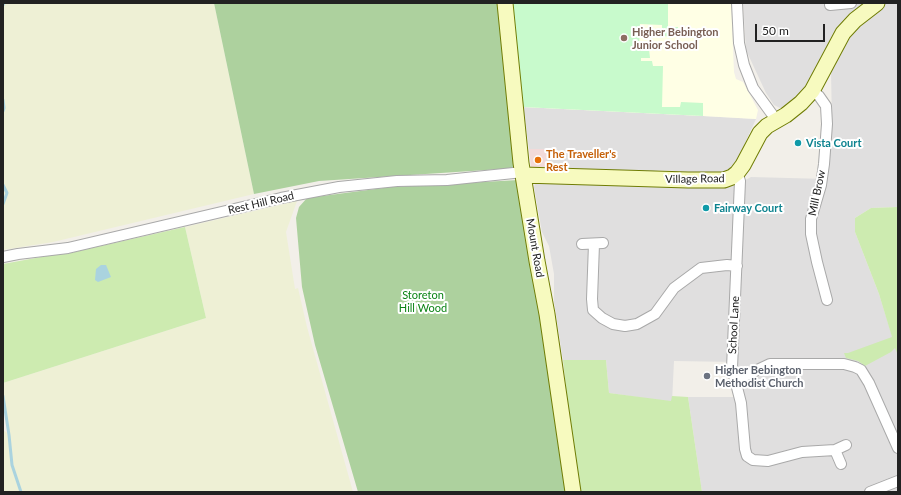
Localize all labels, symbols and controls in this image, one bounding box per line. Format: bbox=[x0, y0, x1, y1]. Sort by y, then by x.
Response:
scale bar bbox=[757, 16, 827, 42]
text: 50 m bbox=[762, 23, 789, 38]
place label: Higher Bebington Junior School bbox=[632, 25, 719, 51]
marker: Higher Bebington Junior School bbox=[619, 33, 629, 43]
place label: Vista Court bbox=[806, 136, 861, 150]
marker: Vista Court bbox=[793, 138, 803, 148]
place label: The Traveller's Rest bbox=[546, 147, 616, 173]
marker: The Traveller's Rest bbox=[533, 155, 543, 165]
street label: Mill Brow bbox=[806, 169, 828, 217]
street label: Village Road bbox=[665, 172, 725, 186]
street label: Rest Hill Road bbox=[227, 189, 295, 217]
place label: Fairway Court bbox=[714, 201, 782, 215]
marker: Fairway Court bbox=[701, 203, 711, 213]
street label: Mount Road bbox=[523, 217, 547, 279]
park label: Storeton Hill Wood bbox=[399, 288, 447, 314]
street label: School Lane bbox=[726, 296, 742, 354]
place label: Higher Bebington Methodist Church bbox=[715, 363, 803, 389]
marker: Higher Bebington Methodist Church bbox=[702, 371, 712, 381]

